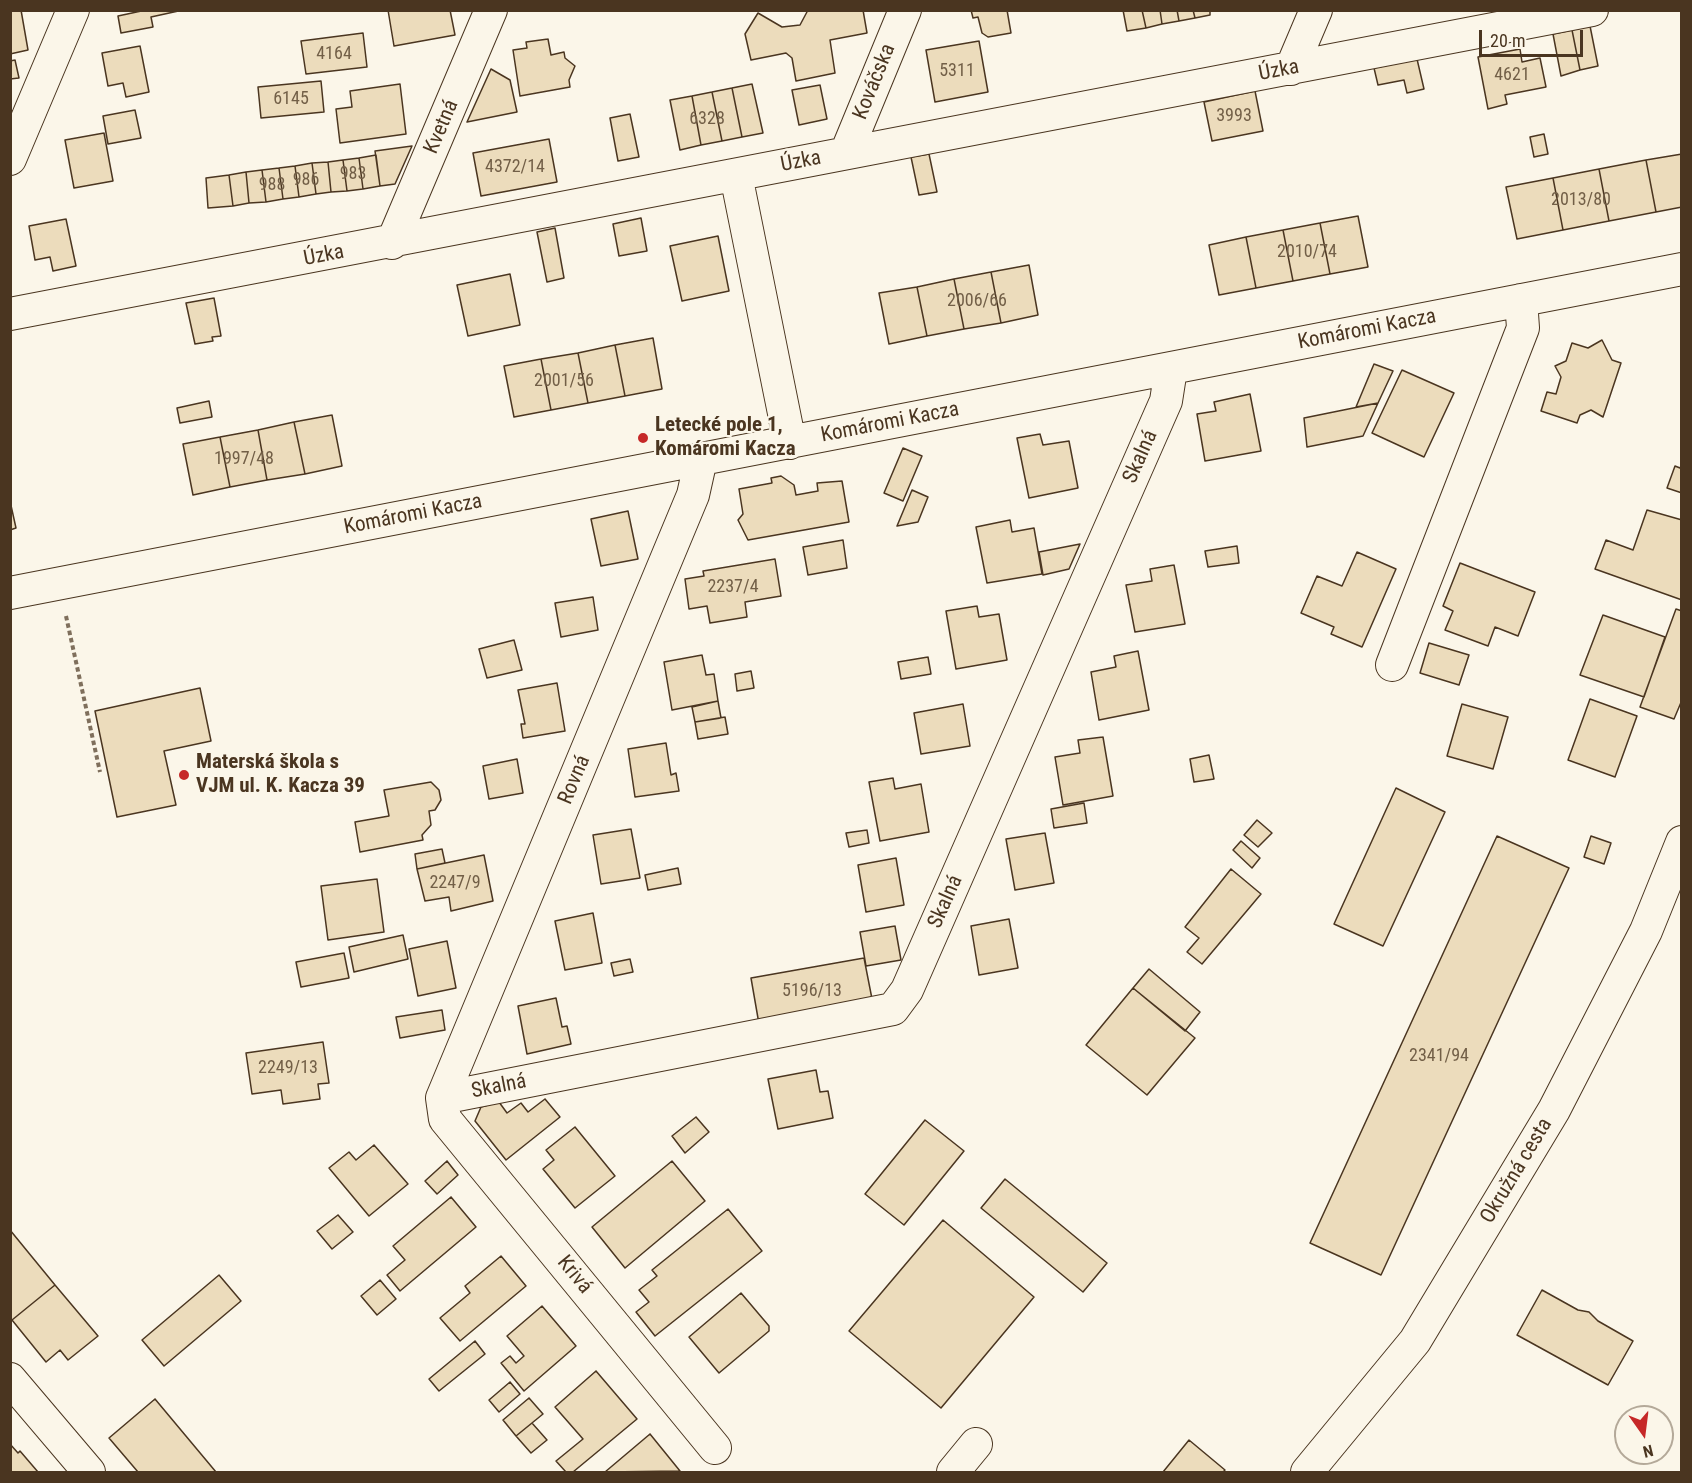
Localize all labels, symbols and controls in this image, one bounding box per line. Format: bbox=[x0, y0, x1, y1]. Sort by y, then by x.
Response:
scale bar bbox=[1482, 18, 1586, 56]
text: 20 m bbox=[1490, 30, 1525, 51]
street label: Kováčska bbox=[848, 41, 902, 123]
house number: 4164 bbox=[316, 43, 352, 65]
street label: Úzka bbox=[1257, 55, 1301, 87]
house number: 5311 bbox=[939, 60, 975, 82]
house number: 4621 bbox=[1494, 64, 1530, 86]
house number: 6145 bbox=[273, 88, 309, 110]
street label: Kvetná bbox=[419, 96, 465, 158]
house number: 3993 bbox=[1216, 105, 1252, 127]
house number: 6328 bbox=[689, 108, 725, 130]
street label: Úzka bbox=[779, 146, 823, 178]
house number: 4372/14 bbox=[485, 156, 545, 178]
house number: 983 bbox=[340, 163, 366, 185]
house number: 986 bbox=[293, 169, 319, 191]
house number: 988 bbox=[259, 174, 285, 196]
house number: 2013/80 bbox=[1551, 189, 1611, 211]
street label: Úzka bbox=[302, 240, 346, 272]
house number: 2010/74 bbox=[1277, 241, 1337, 263]
house number: 2006/66 bbox=[947, 290, 1007, 312]
street label: Komáromi Kacza bbox=[1296, 304, 1438, 356]
house number: 2001/56 bbox=[534, 370, 594, 392]
street label: Komáromi Kacza bbox=[819, 397, 961, 449]
place label: Letecké pole 1, Komáromi Kacza bbox=[655, 413, 796, 463]
street label: Skalná bbox=[1118, 427, 1164, 487]
marker: Letecké pole 1, Komáromi Kacza bbox=[636, 431, 650, 445]
house number: 1997/48 bbox=[214, 448, 274, 470]
street label: Komáromi Kacza bbox=[342, 489, 484, 541]
house number: 2237/4 bbox=[707, 576, 759, 598]
place label: Materská škola s VJM ul. K. Kacza 39 bbox=[196, 750, 365, 800]
street label: Rovná bbox=[553, 752, 597, 808]
marker: Materská škola s VJM ul. K. Kacza 39 bbox=[177, 768, 191, 782]
house number: 2247/9 bbox=[429, 872, 481, 894]
street label: Skalná bbox=[923, 872, 969, 932]
house number: 5196/13 bbox=[782, 980, 842, 1002]
house number: 2341/94 bbox=[1409, 1045, 1469, 1067]
house number: 2249/13 bbox=[258, 1057, 318, 1079]
street label: Skalná bbox=[469, 1069, 529, 1105]
street label: Okružná cesta bbox=[1476, 1114, 1558, 1228]
street label: Krivá bbox=[551, 1251, 597, 1299]
north arrow bbox=[1614, 1405, 1674, 1465]
text: N bbox=[1641, 1441, 1655, 1461]

